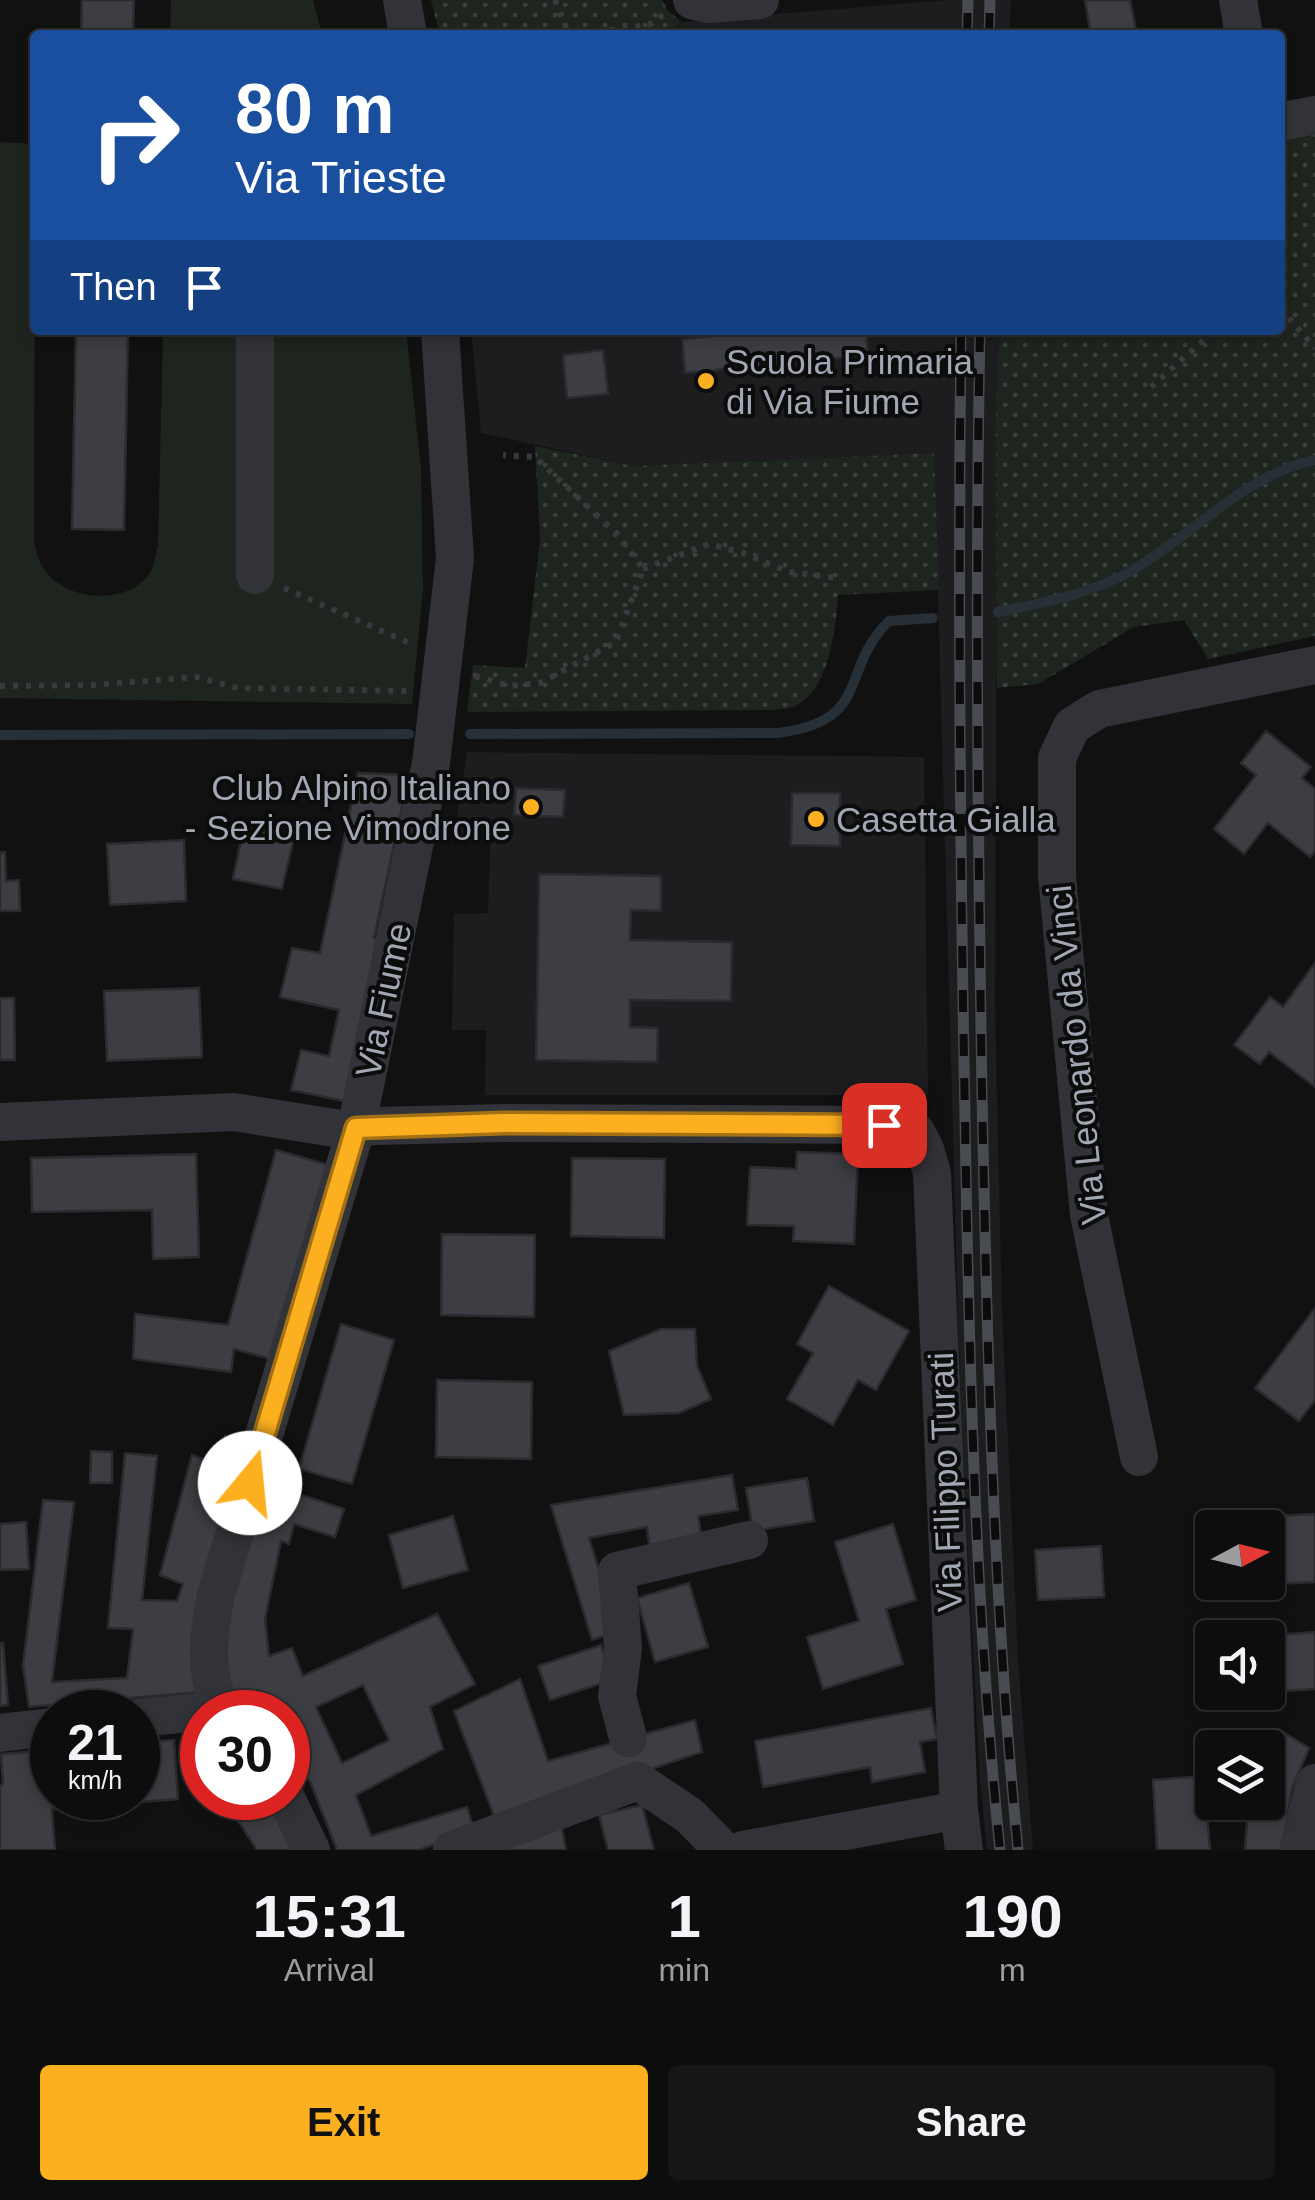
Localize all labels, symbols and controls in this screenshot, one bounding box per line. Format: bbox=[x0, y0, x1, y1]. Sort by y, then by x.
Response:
icon: right bbox=[70, 70, 200, 200]
text: 80 m bbox=[235, 70, 395, 148]
text: Via Trieste bbox=[235, 152, 447, 203]
icon: arrive bbox=[177, 260, 232, 315]
text: Then bbox=[70, 266, 157, 308]
place label: Scuola Primaria di Via Fiume bbox=[726, 342, 974, 421]
marker: Scuola Primaria di Via Fiume bbox=[695, 370, 717, 392]
place label: Club Alpino Italiano - Sezione Vimodrone bbox=[185, 768, 511, 847]
marker: Club Alpino Italiano - Sezione Vimodrone bbox=[520, 796, 542, 818]
place label: Casetta Gialla bbox=[836, 800, 1056, 839]
marker: Casetta Gialla bbox=[805, 808, 827, 830]
street label: Via Leonardo da Vinci bbox=[1039, 883, 1113, 1227]
street label: Via Fiume bbox=[348, 919, 418, 1081]
pin bbox=[842, 1083, 927, 1168]
icon: arrive bbox=[857, 1098, 912, 1153]
street label: Via Filippo Turati bbox=[921, 1351, 969, 1613]
position arrow bbox=[198, 1431, 302, 1535]
north arrow bbox=[1195, 1510, 1285, 1600]
map controls bbox=[1195, 1510, 1285, 1820]
button: sound bbox=[1195, 1620, 1285, 1710]
speed limit sign: 30 bbox=[180, 1690, 310, 1820]
text: 21 bbox=[67, 1715, 123, 1771]
button: layers bbox=[1195, 1730, 1285, 1820]
text: km/h bbox=[68, 1766, 122, 1794]
text: 15:31 bbox=[252, 1883, 406, 1950]
text: 1 bbox=[667, 1883, 701, 1950]
text: 190 bbox=[962, 1883, 1063, 1950]
text: Arrival bbox=[284, 1952, 375, 1988]
text: min bbox=[658, 1952, 710, 1988]
text: m bbox=[999, 1952, 1026, 1988]
button: Exit bbox=[40, 2065, 648, 2180]
button: Share bbox=[668, 2065, 1275, 2180]

